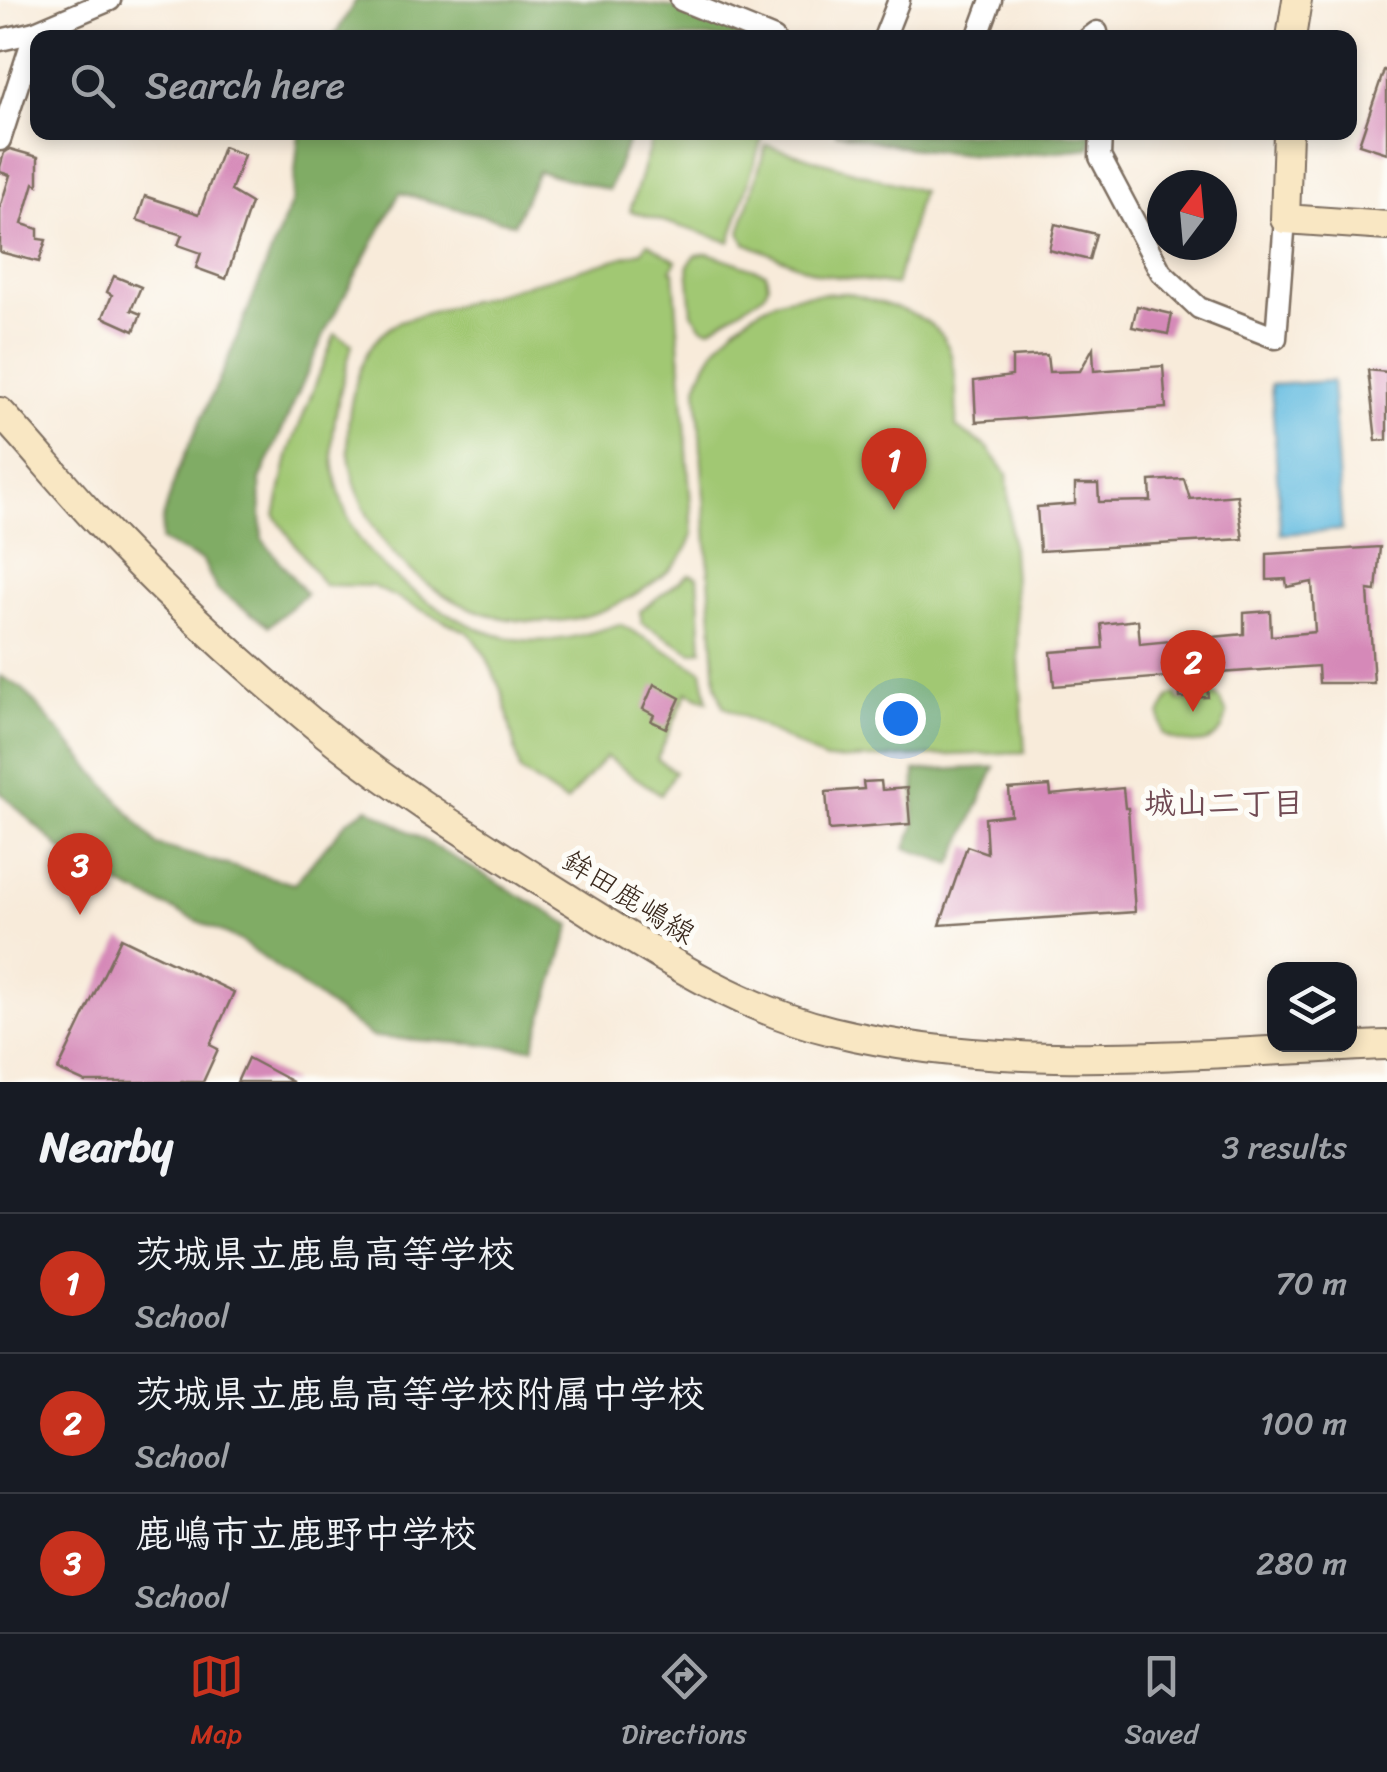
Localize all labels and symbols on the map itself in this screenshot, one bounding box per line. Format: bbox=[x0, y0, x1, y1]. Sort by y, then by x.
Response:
north arrow bbox=[1147, 170, 1237, 260]
pin: 1 bbox=[862, 428, 926, 510]
pin: 2 bbox=[1160, 630, 1226, 712]
your location bbox=[875, 693, 926, 744]
district label: 城山二丁目 bbox=[1144, 775, 1304, 832]
pin: 3 bbox=[48, 832, 112, 915]
street label: 鉾田鹿嶋線 bbox=[551, 834, 707, 960]

